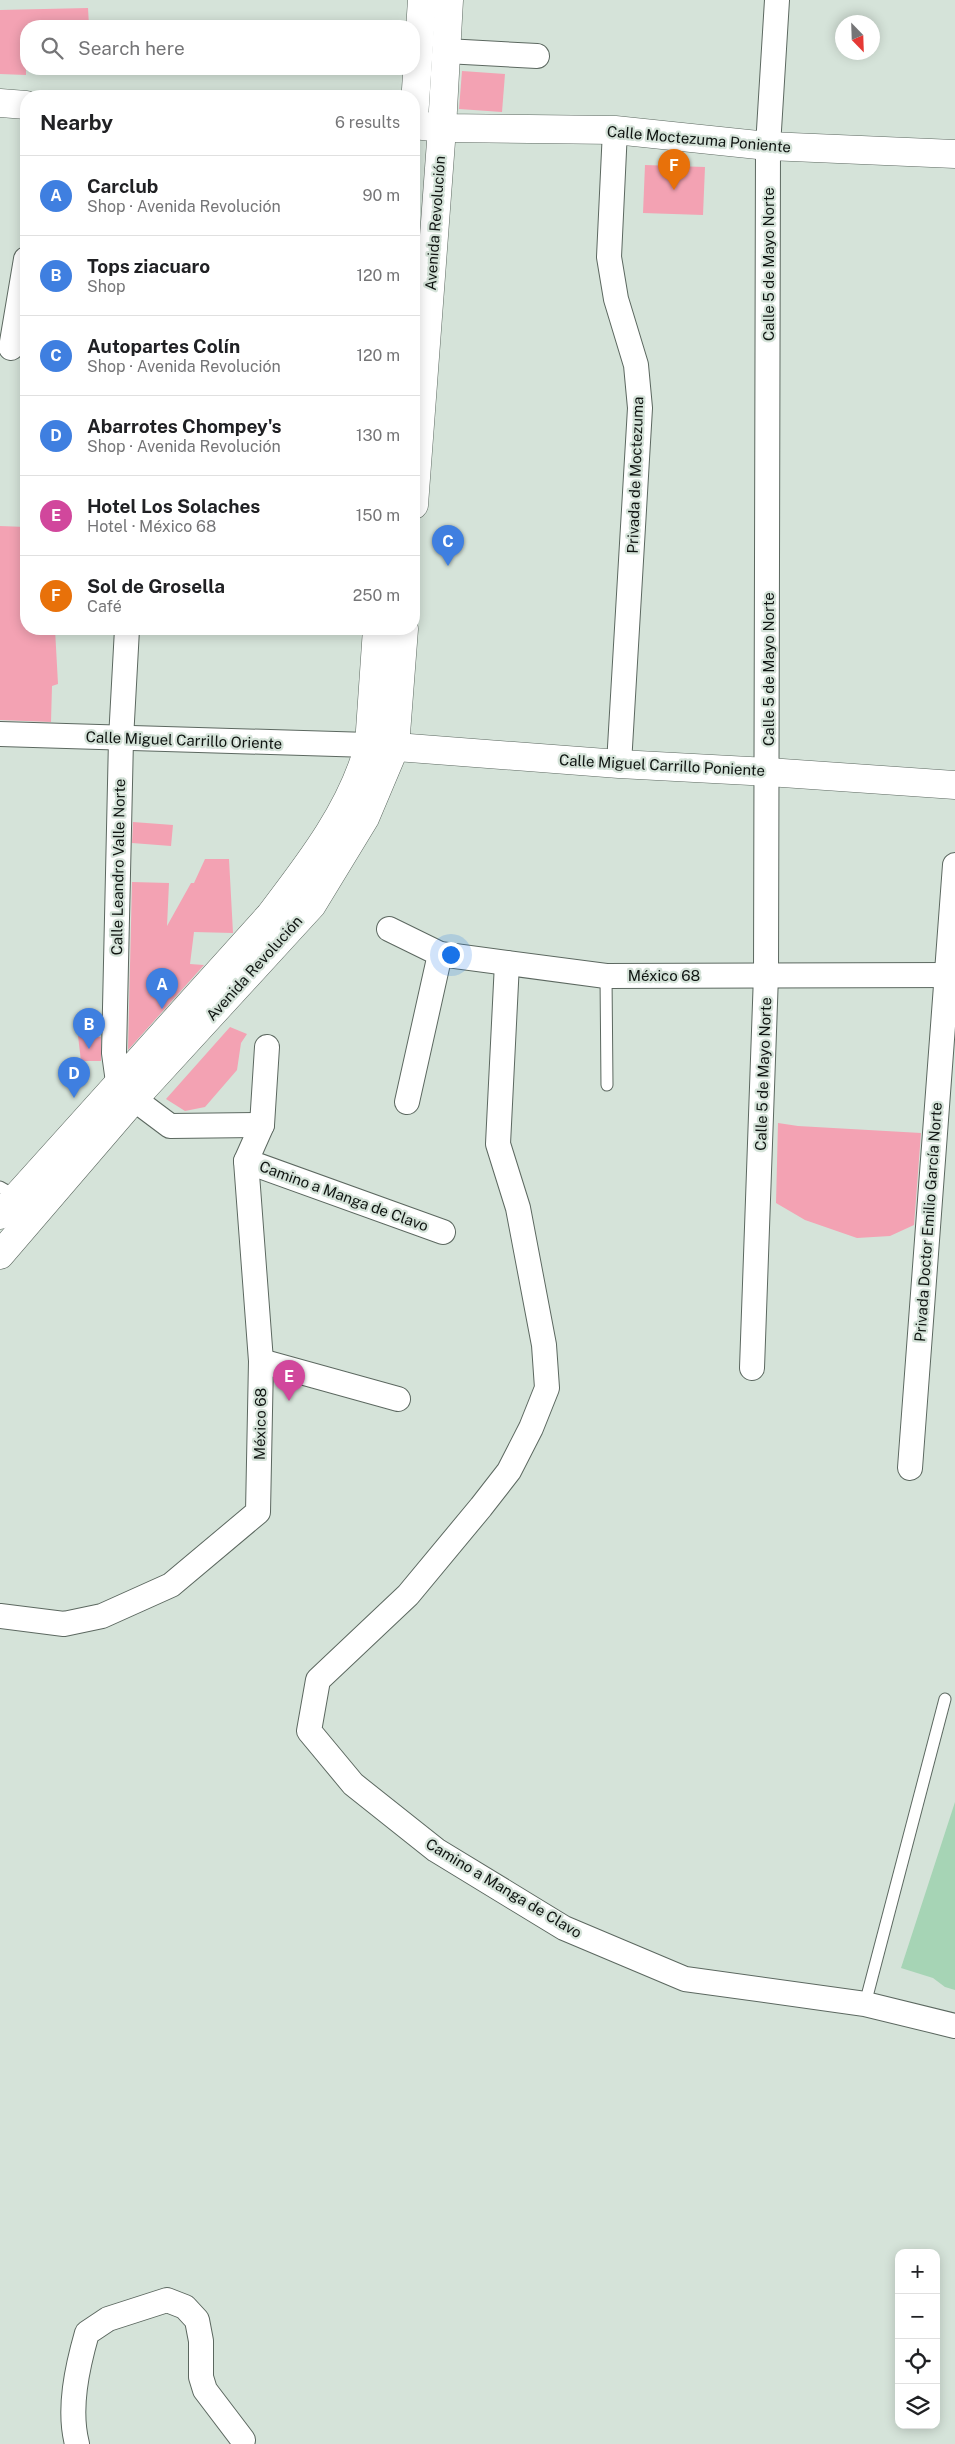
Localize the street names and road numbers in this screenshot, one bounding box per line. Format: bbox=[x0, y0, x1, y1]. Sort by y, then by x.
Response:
street label: Calle Moctezuma Poniente bbox=[606, 122, 792, 156]
street label: Avenida Revolución bbox=[422, 155, 448, 291]
street label: Calle 5 de Mayo Norte bbox=[760, 187, 777, 341]
street label: Privada de Moctezuma bbox=[624, 396, 646, 554]
street label: Calle 5 de Mayo Norte bbox=[760, 592, 777, 746]
street label: Calle Miguel Carrillo Oriente bbox=[85, 728, 283, 752]
street label: Calle Miguel Carrillo Poniente bbox=[559, 751, 765, 779]
street label: Calle Leandro Valle Norte bbox=[108, 778, 128, 956]
street label: Avenida Revolución bbox=[203, 912, 305, 1024]
street label: México 68 bbox=[628, 967, 700, 984]
street label: Calle 5 de Mayo Norte bbox=[752, 997, 774, 1151]
street label: Privada Doctor Emilio García Norte bbox=[911, 1102, 945, 1342]
street label: Camino a Manga de Clavo bbox=[257, 1157, 431, 1235]
street label: México 68 bbox=[251, 1388, 269, 1460]
street label: Camino a Manga de Clavo bbox=[423, 1835, 585, 1941]

